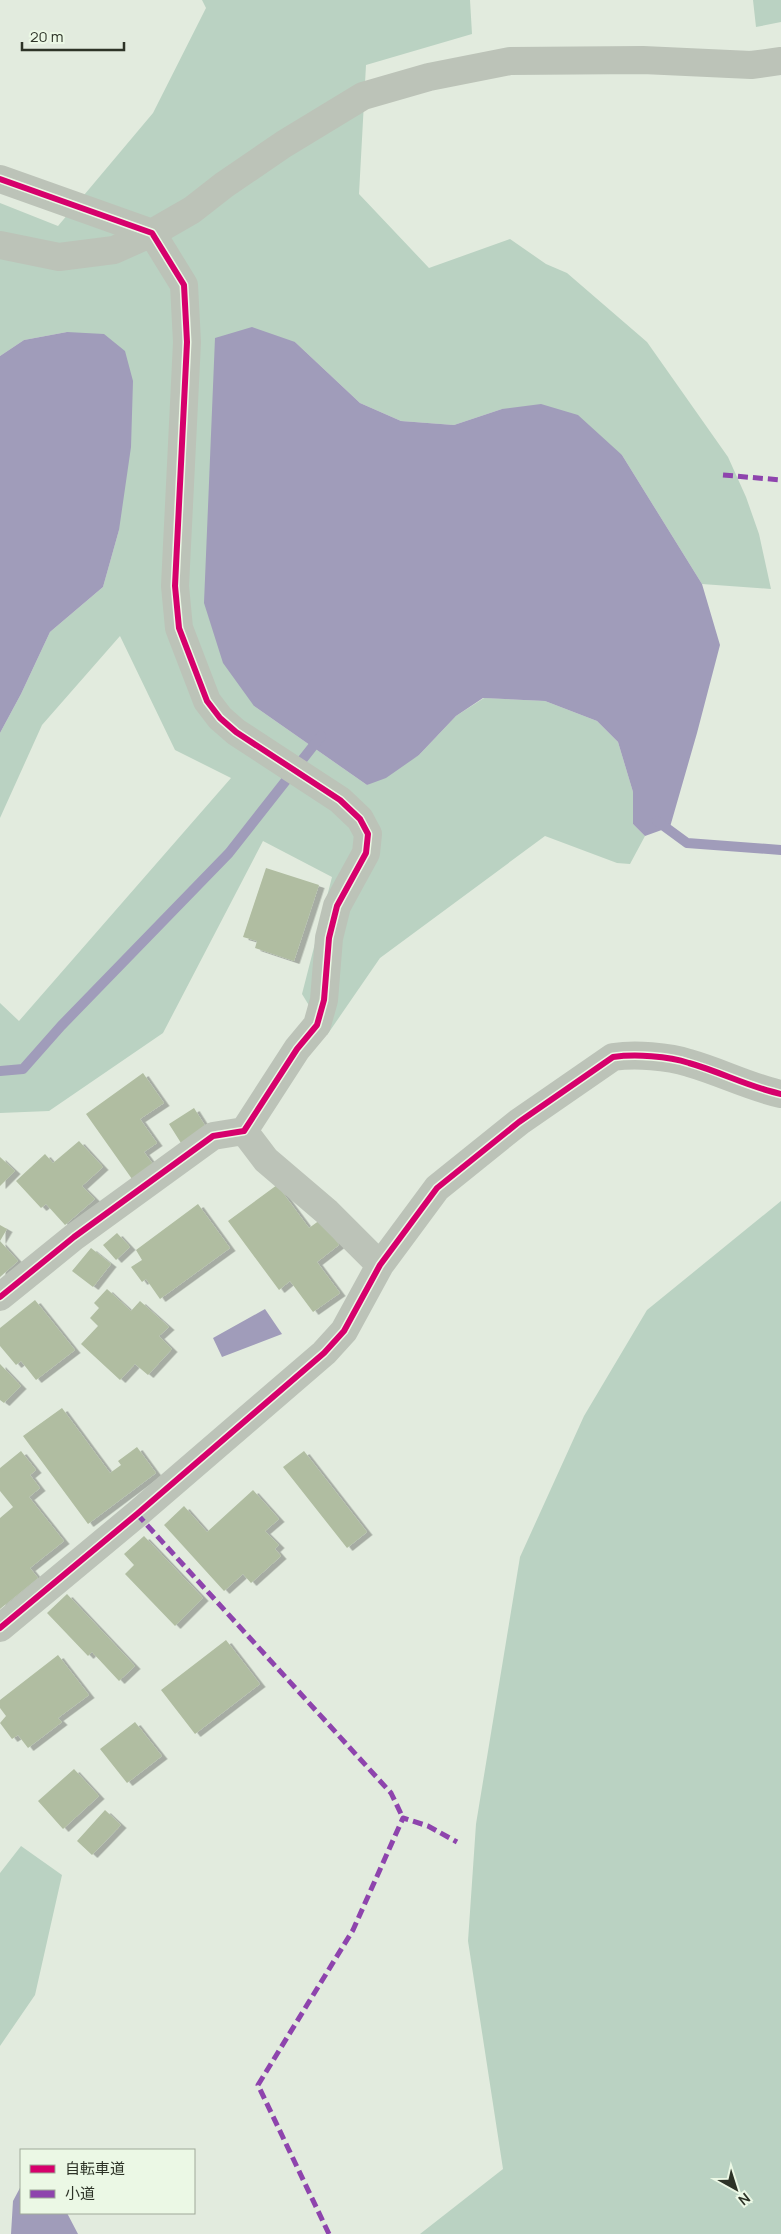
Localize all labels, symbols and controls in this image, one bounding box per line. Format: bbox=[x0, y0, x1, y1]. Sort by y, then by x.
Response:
scale bar bbox=[22, 20, 125, 52]
text: 20 m bbox=[30, 26, 63, 47]
legend bbox=[20, 2149, 195, 2214]
text: 自転車道 bbox=[65, 2158, 125, 2179]
north arrow bbox=[711, 2164, 761, 2214]
text: 小道 bbox=[65, 2183, 95, 2204]
text: N bbox=[735, 2189, 754, 2210]

